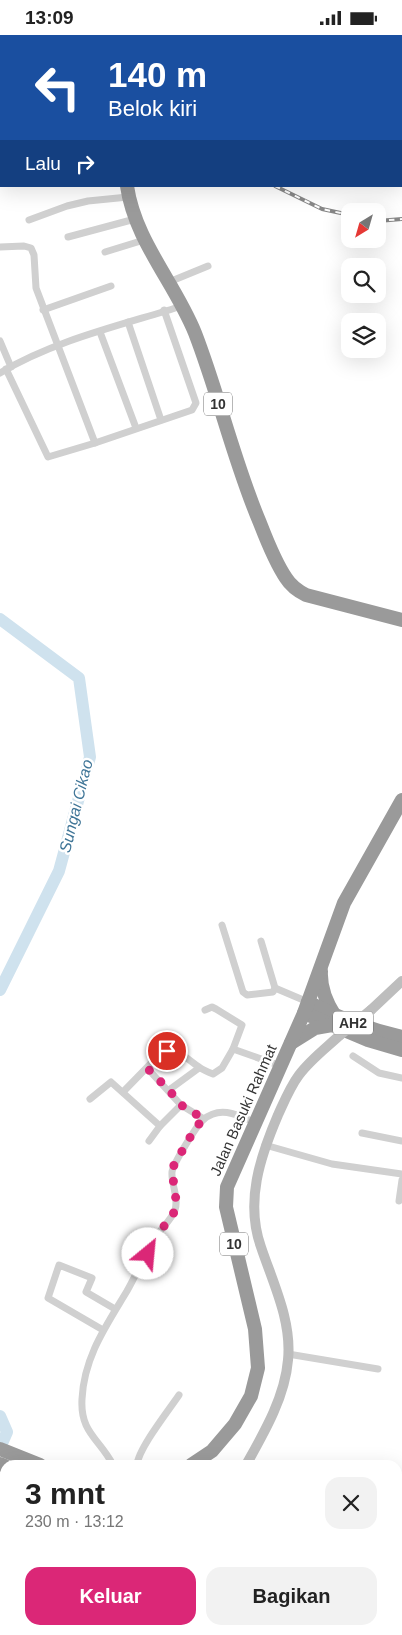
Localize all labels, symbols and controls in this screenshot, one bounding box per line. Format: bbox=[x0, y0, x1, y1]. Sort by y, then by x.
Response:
text: 13:09 bbox=[25, 7, 74, 28]
icon: left bbox=[25, 55, 90, 120]
text: 140 m bbox=[108, 55, 207, 94]
text: Belok kiri bbox=[108, 96, 197, 121]
icon: right bbox=[71, 150, 99, 178]
text: Lalu bbox=[25, 153, 61, 174]
north arrow bbox=[341, 203, 386, 247]
map controls bbox=[341, 203, 386, 358]
button: search bbox=[341, 258, 386, 303]
button: layers bbox=[341, 313, 386, 358]
road number: 10 bbox=[204, 393, 232, 415]
water label: Sungai Cikao bbox=[56, 758, 96, 854]
road number: AH2 bbox=[333, 1011, 373, 1035]
pin bbox=[146, 1030, 188, 1072]
icon: arrive bbox=[153, 1037, 181, 1065]
street label: Jalan Basuki Rahmat bbox=[206, 1041, 280, 1178]
position arrow bbox=[121, 1227, 173, 1279]
road number: 10 bbox=[220, 1233, 248, 1255]
text: 3 mnt bbox=[25, 1477, 105, 1510]
button: close bbox=[325, 1477, 377, 1529]
text: 230 m · 13:12 bbox=[25, 1513, 124, 1530]
button: Keluar bbox=[25, 1567, 196, 1625]
button: Bagikan bbox=[206, 1567, 377, 1625]

